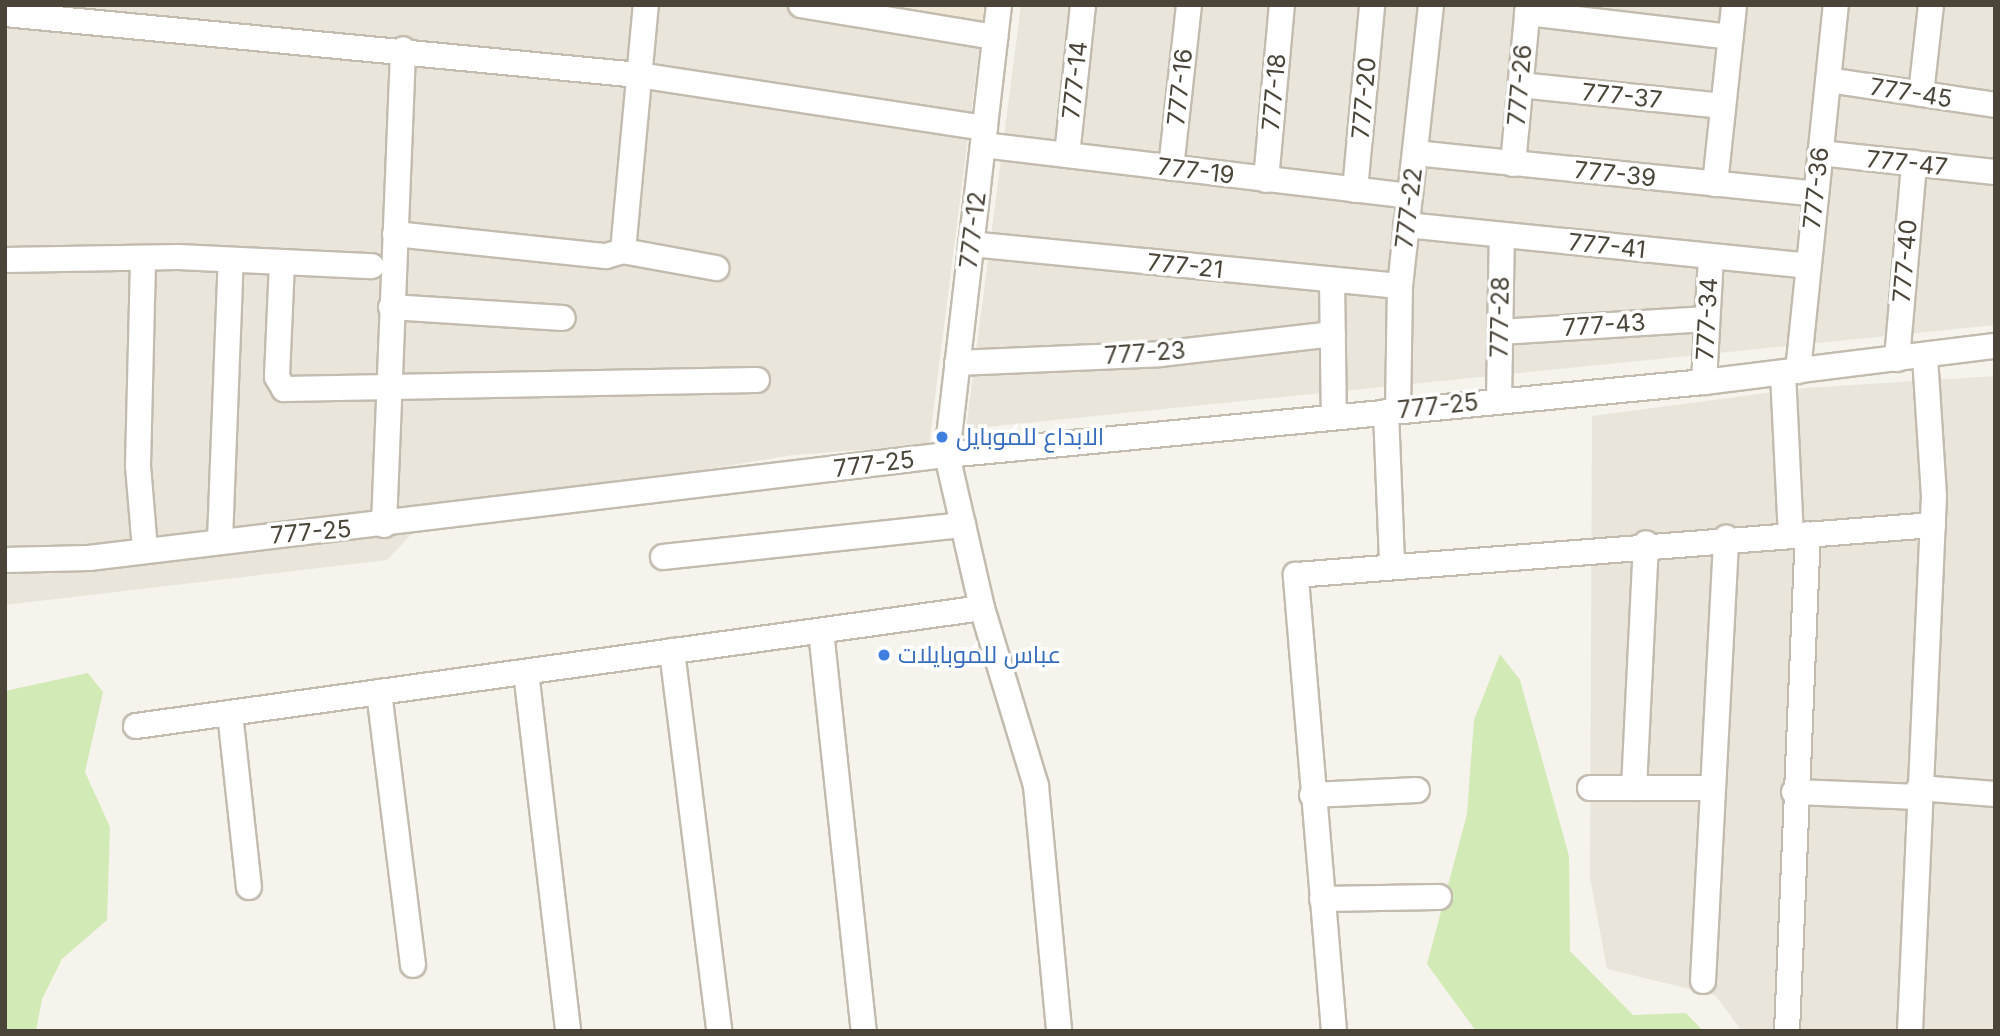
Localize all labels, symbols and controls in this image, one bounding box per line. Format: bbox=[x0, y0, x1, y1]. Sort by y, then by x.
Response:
street label: 777-14 bbox=[1057, 40, 1093, 120]
street label: 777-26 bbox=[1502, 43, 1538, 127]
street label: 777-16 bbox=[1162, 47, 1198, 127]
street label: 777-18 bbox=[1256, 52, 1292, 132]
street label: 777-20 bbox=[1346, 56, 1382, 140]
street label: 777-45 bbox=[1868, 72, 1954, 114]
street label: 777-37 bbox=[1580, 77, 1664, 115]
street label: 777-47 bbox=[1865, 144, 1949, 182]
street label: 777-36 bbox=[1797, 146, 1835, 230]
street label: 777-19 bbox=[1156, 152, 1236, 190]
street label: 777-39 bbox=[1573, 155, 1657, 193]
street label: 777-22 bbox=[1390, 166, 1428, 250]
street label: 777-12 bbox=[954, 190, 992, 270]
street label: 777-40 bbox=[1887, 218, 1923, 304]
street label: 777-41 bbox=[1567, 228, 1647, 264]
street label: 777-21 bbox=[1146, 248, 1224, 284]
street label: 777-28 bbox=[1485, 276, 1515, 358]
street label: 777-34 bbox=[1690, 277, 1724, 361]
street label: 777-43 bbox=[1562, 308, 1646, 342]
street label: 777-23 bbox=[1103, 336, 1187, 370]
street label: 777-25 bbox=[1396, 387, 1480, 425]
place label: الابداع للموبايل bbox=[956, 423, 1104, 451]
marker: الابداع للموبايل bbox=[934, 429, 950, 445]
street label: 777-25 bbox=[832, 445, 916, 483]
street label: 777-25 bbox=[269, 514, 353, 550]
place label: عباس للموبايلات bbox=[898, 641, 1061, 669]
marker: عباس للموبايلات bbox=[876, 647, 892, 663]

